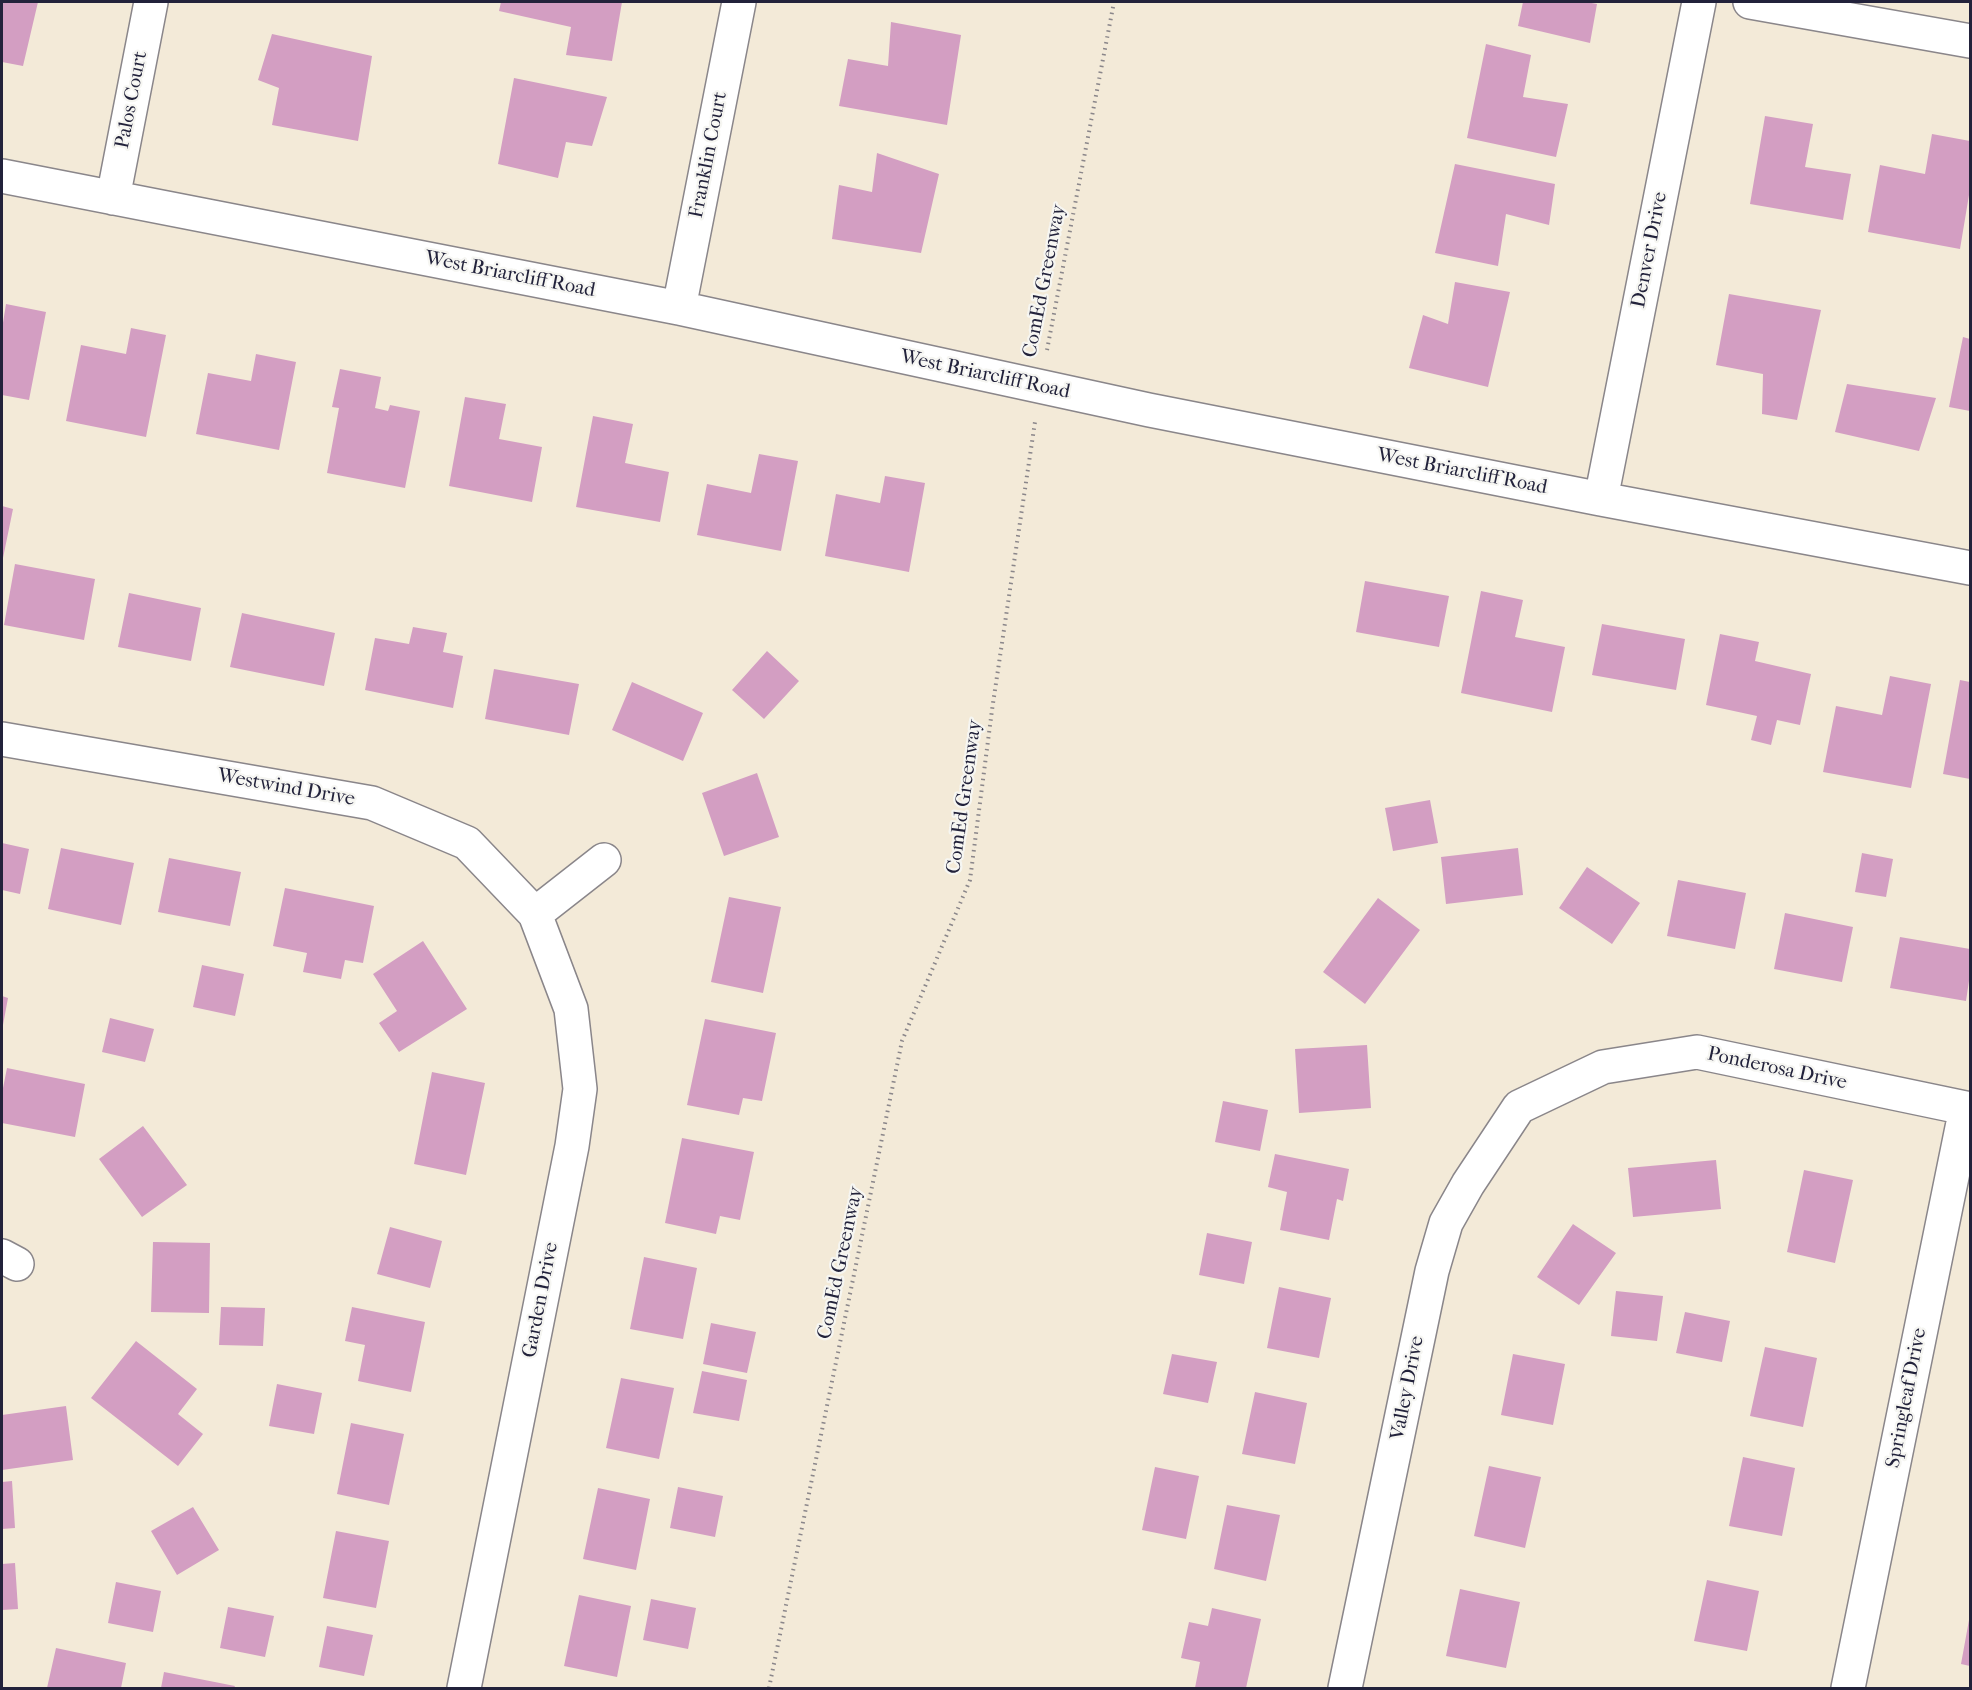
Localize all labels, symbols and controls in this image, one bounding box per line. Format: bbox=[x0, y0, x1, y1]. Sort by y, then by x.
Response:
street label: Palos Court bbox=[111, 49, 153, 151]
street label: Franklin Court bbox=[685, 90, 733, 220]
street label: Denver Drive bbox=[1627, 190, 1673, 310]
street label: ComEd Greenway bbox=[1018, 202, 1072, 360]
street label: West Briarcliff Road bbox=[423, 247, 597, 303]
street label: West Briarcliff Road bbox=[898, 345, 1072, 405]
street label: West Briarcliff Road bbox=[1375, 444, 1549, 500]
street label: ComEd Greenway bbox=[942, 718, 988, 876]
street label: Westwind Drive bbox=[215, 764, 357, 812]
street label: Ponderosa Drive bbox=[1705, 1042, 1849, 1096]
street label: ComEd Greenway bbox=[813, 1185, 869, 1341]
street label: Garden Drive bbox=[518, 1240, 564, 1360]
street label: Springleaf Drive bbox=[1882, 1326, 1932, 1470]
street label: Valley Drive bbox=[1386, 1334, 1430, 1442]

